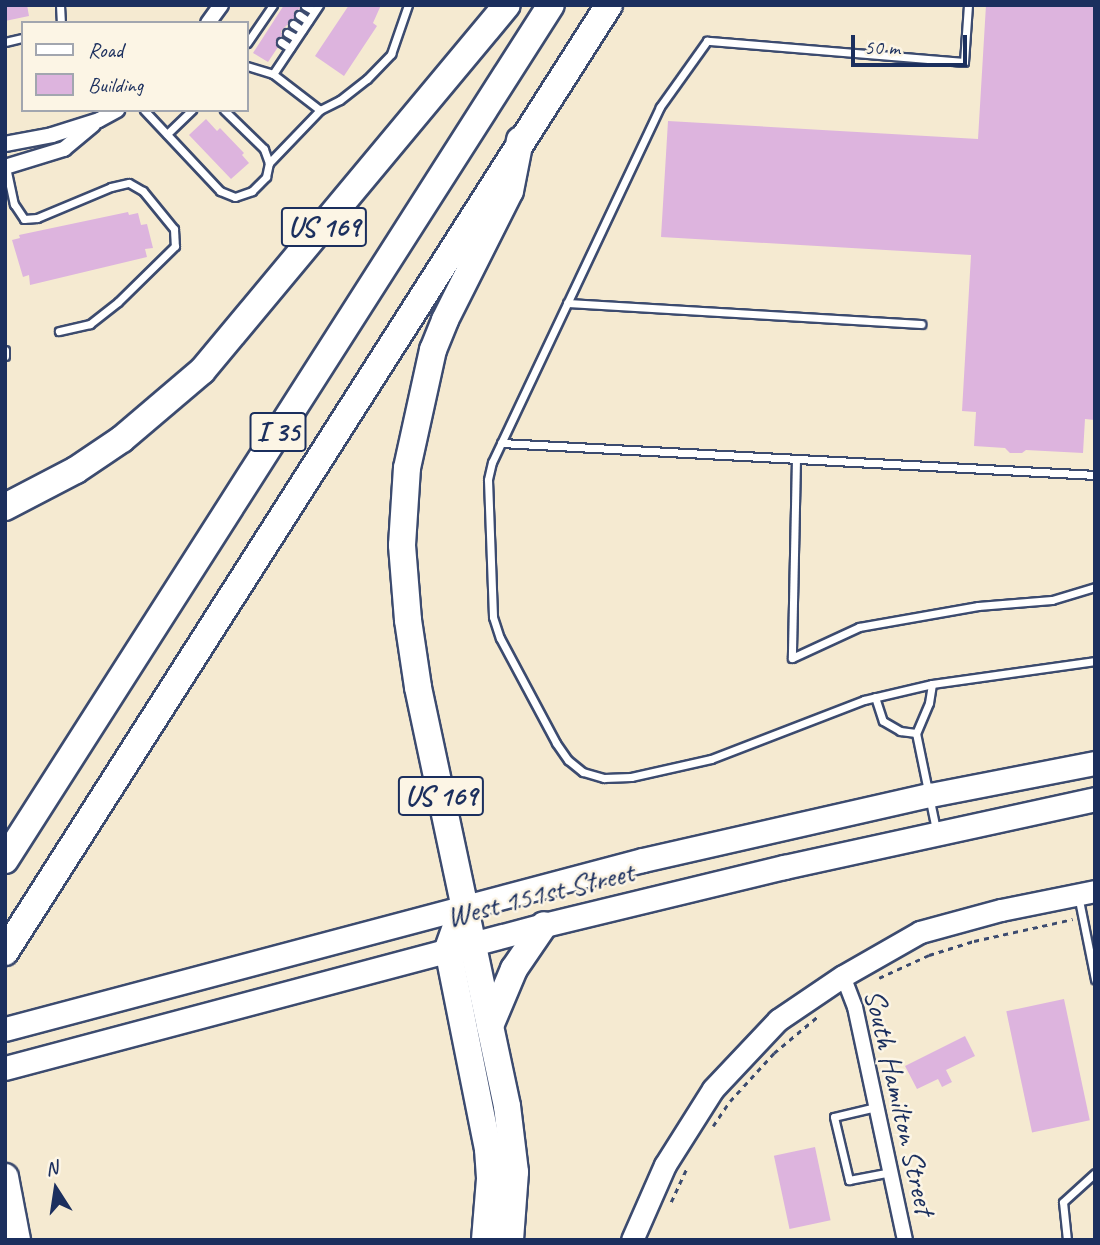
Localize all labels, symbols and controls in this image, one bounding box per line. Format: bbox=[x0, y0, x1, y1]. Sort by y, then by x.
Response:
legend bbox=[21, 21, 248, 112]
scale bar bbox=[855, 21, 970, 65]
text: 50 m bbox=[864, 34, 900, 60]
text: Road bbox=[88, 37, 123, 63]
text: Building bbox=[88, 72, 143, 98]
road number: US 169 bbox=[280, 202, 368, 252]
road number: I 35 bbox=[248, 408, 308, 457]
road number: US 169 bbox=[397, 772, 485, 820]
street label: West 151st Street bbox=[442, 853, 638, 935]
street label: South Hamilton Street bbox=[856, 985, 944, 1219]
north arrow bbox=[21, 1154, 91, 1224]
text: N bbox=[43, 1155, 60, 1181]

